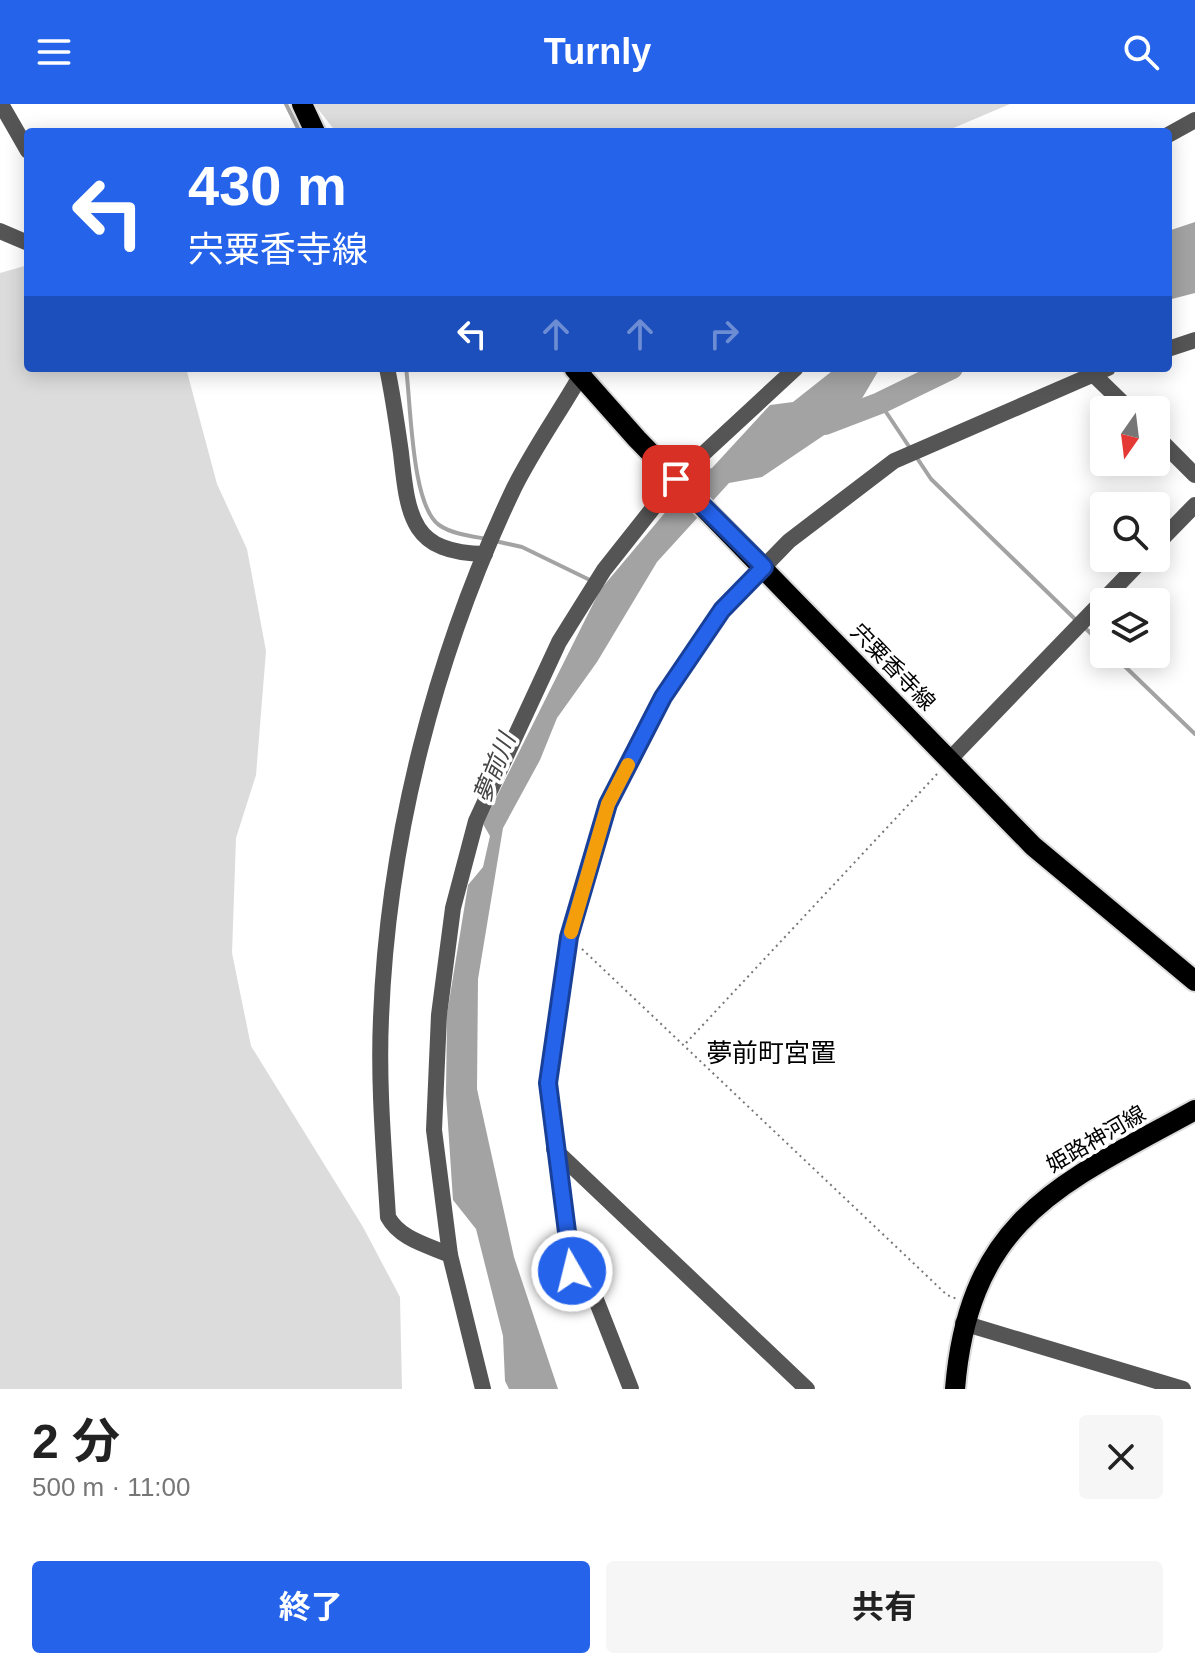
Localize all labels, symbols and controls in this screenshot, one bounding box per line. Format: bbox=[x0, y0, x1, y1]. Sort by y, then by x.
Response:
icon: menu bbox=[32, 30, 76, 74]
icon: search bbox=[1119, 30, 1163, 74]
text: Turnly bbox=[544, 31, 651, 72]
text: 430 m bbox=[188, 154, 347, 217]
icon: left bbox=[56, 160, 160, 264]
text: 宍粟香寺線 bbox=[188, 229, 368, 270]
icon: left bbox=[450, 312, 494, 356]
icon: ahead bbox=[534, 312, 578, 356]
icon: ahead bbox=[618, 312, 662, 356]
icon: right bbox=[702, 312, 746, 356]
north arrow bbox=[1090, 396, 1170, 476]
map controls bbox=[1090, 396, 1170, 668]
pin bbox=[642, 445, 710, 513]
icon: arrive bbox=[654, 457, 698, 501]
button: search bbox=[1090, 492, 1170, 572]
button: layers bbox=[1090, 588, 1170, 668]
street label: 宍粟香寺線 bbox=[846, 619, 940, 715]
water label: 夢前川 bbox=[468, 727, 521, 806]
district label: 夢前町宮置 bbox=[706, 1038, 836, 1068]
street label: 姫路神河線 bbox=[1042, 1101, 1150, 1177]
position arrow bbox=[530, 1229, 614, 1313]
text: 2 分 bbox=[32, 1415, 120, 1468]
button: close bbox=[1079, 1415, 1163, 1499]
text: 500 m · 11:00 bbox=[32, 1472, 191, 1502]
button: 終了 bbox=[32, 1561, 590, 1653]
button: 共有 bbox=[606, 1561, 1163, 1653]

